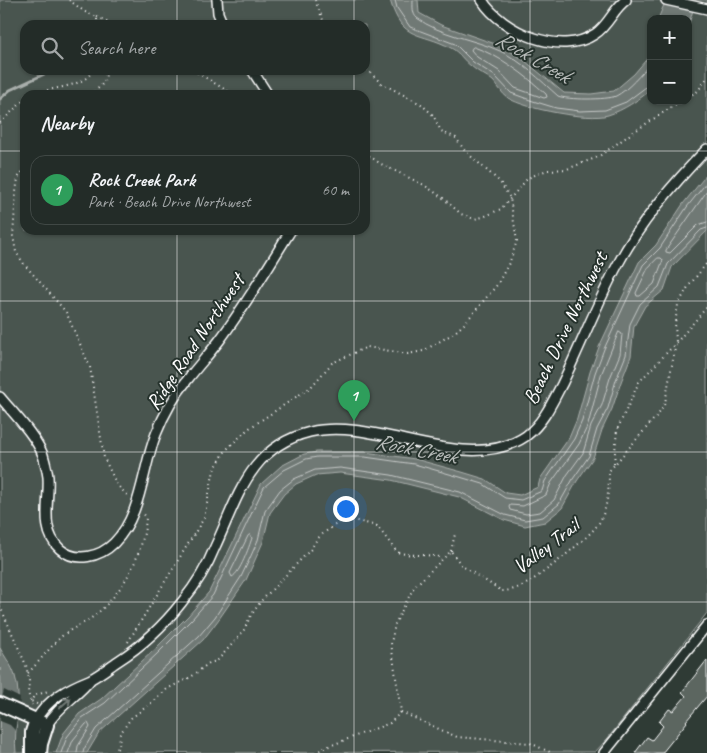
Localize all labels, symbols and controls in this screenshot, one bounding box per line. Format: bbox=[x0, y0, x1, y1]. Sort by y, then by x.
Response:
map controls bbox=[647, 15, 692, 105]
button: + bbox=[647, 15, 692, 60]
search box bbox=[20, 20, 370, 75]
water label: Rock Creek bbox=[491, 25, 579, 91]
icon: search bbox=[38, 34, 66, 62]
text: Search here bbox=[78, 36, 155, 60]
button: − bbox=[647, 60, 692, 105]
text: Nearby bbox=[40, 110, 93, 136]
text: Rock Creek Park bbox=[88, 168, 195, 192]
text: 1 bbox=[53, 180, 61, 200]
text: 60 m bbox=[322, 180, 349, 200]
text: Park · Beach Drive Northwest bbox=[88, 192, 251, 212]
street label: Beach Drive Northwest bbox=[517, 246, 614, 408]
street label: Ridge Road Northwest bbox=[140, 267, 252, 415]
pin: 1 bbox=[338, 380, 370, 421]
water label: Rock Creek bbox=[373, 427, 463, 471]
your location bbox=[333, 496, 359, 522]
street label: Valley Trail bbox=[508, 511, 587, 579]
one-way arrow bbox=[58, 698, 71, 709]

